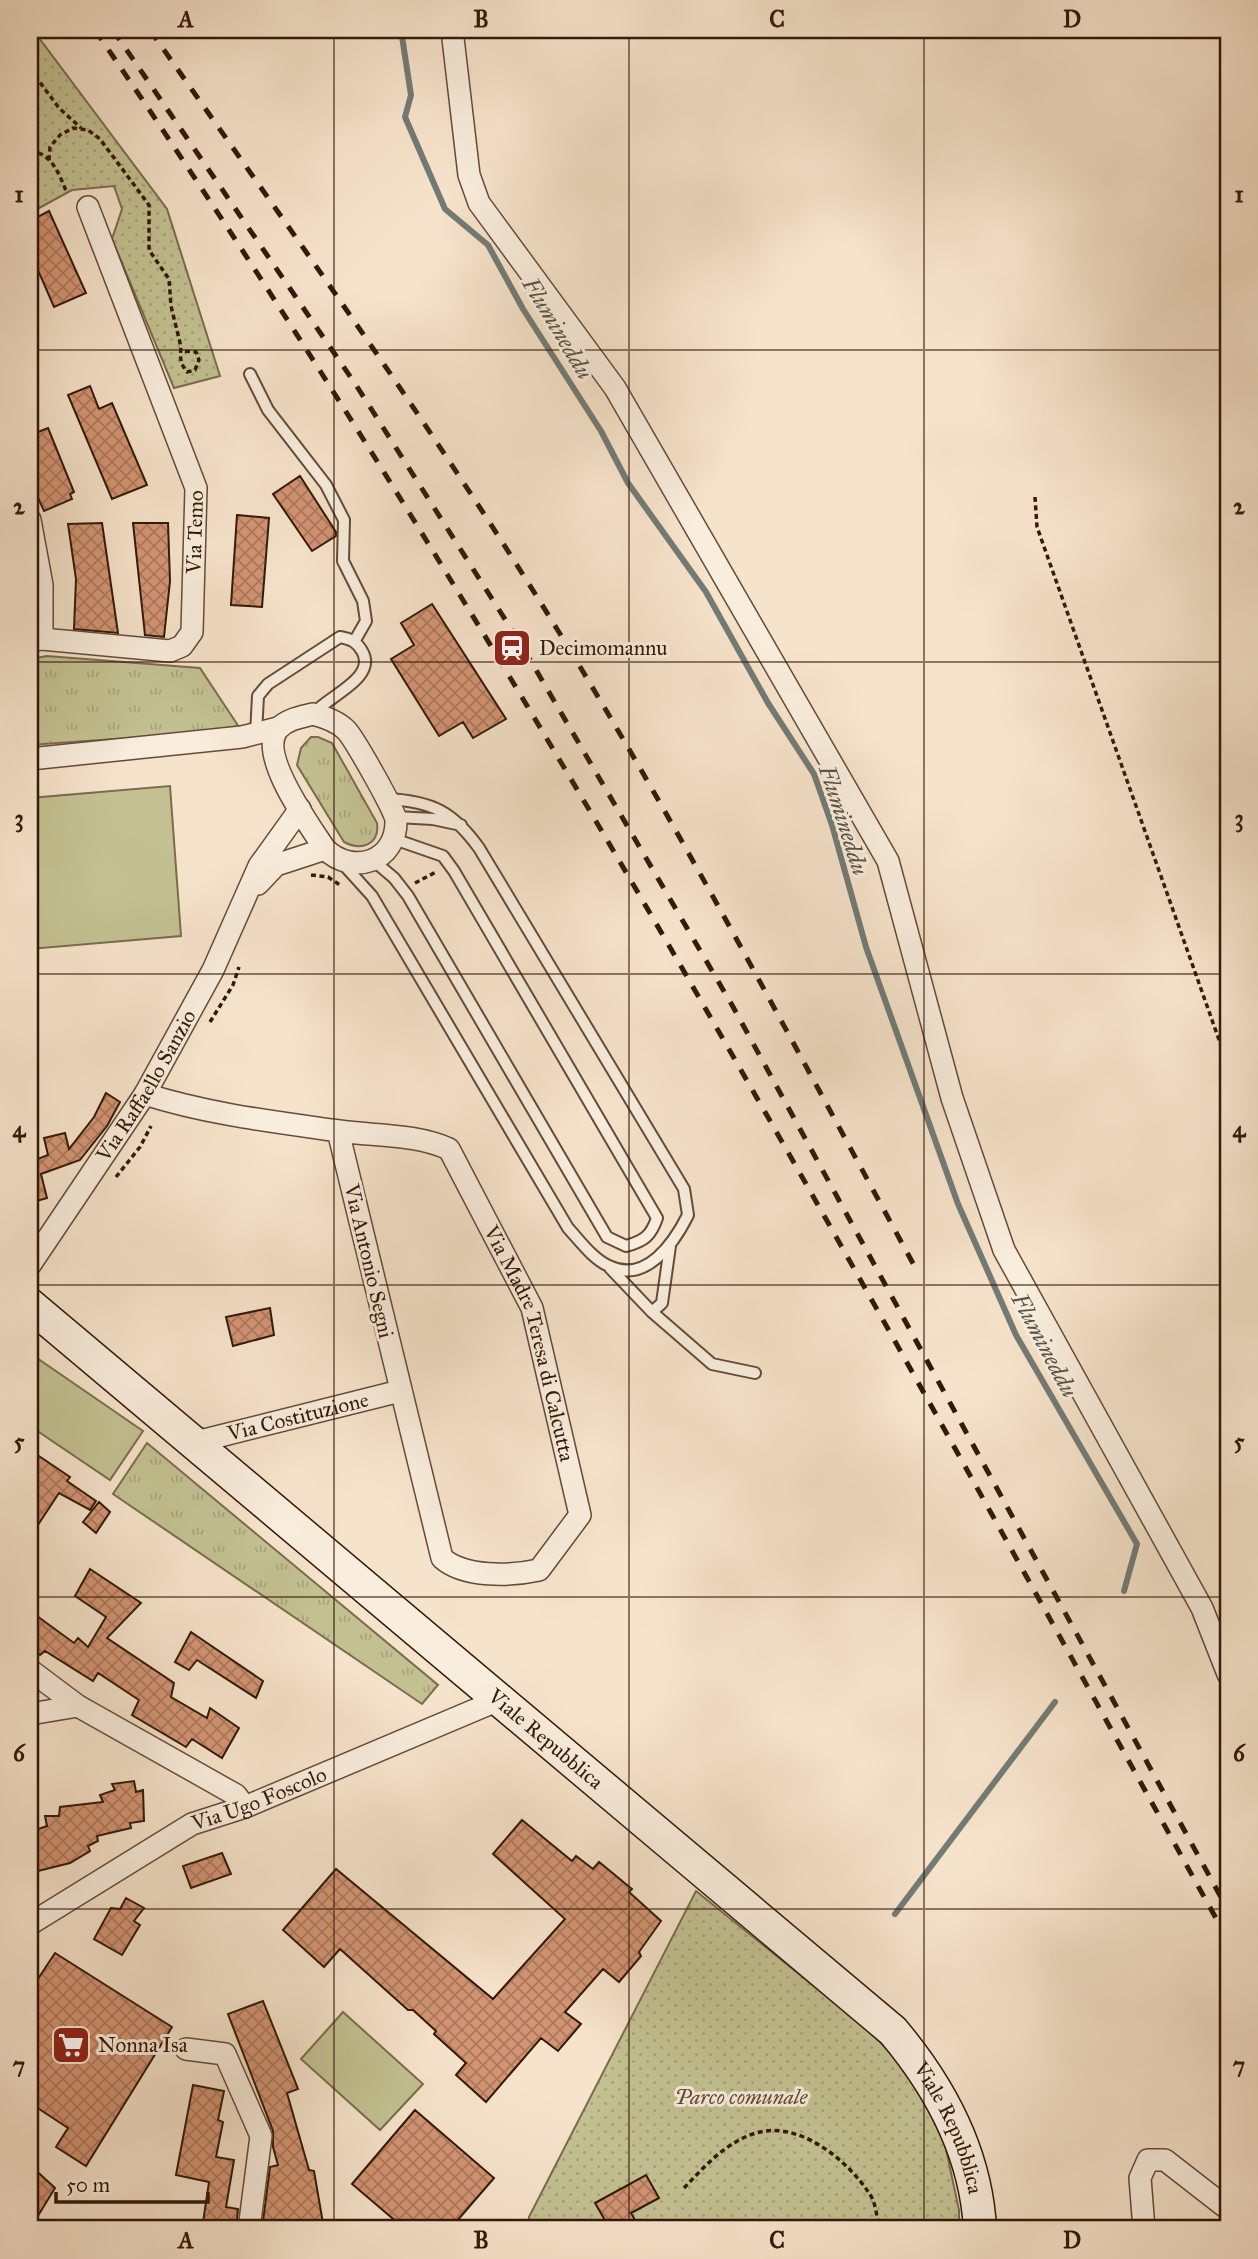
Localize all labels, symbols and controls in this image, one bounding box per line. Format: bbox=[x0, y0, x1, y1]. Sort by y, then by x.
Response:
text: A bbox=[176, 5, 194, 33]
text: B bbox=[473, 5, 489, 33]
text: C bbox=[769, 5, 785, 33]
text: D bbox=[1063, 5, 1081, 33]
text: 1 bbox=[14, 180, 24, 208]
text: 1 bbox=[1234, 180, 1244, 208]
water label: Flumineddu bbox=[516, 271, 599, 384]
street label: Via Temo bbox=[181, 490, 209, 575]
text: 2 bbox=[13, 492, 25, 520]
text: 2 bbox=[1233, 492, 1245, 520]
station icon: Decimomannu bbox=[491, 627, 533, 669]
place label: Decimomannu bbox=[539, 635, 668, 661]
water label: Flumineddu bbox=[813, 760, 875, 879]
text: 3 bbox=[14, 804, 24, 833]
text: 3 bbox=[1234, 804, 1244, 833]
street label: Via Raffaello Sanzio bbox=[90, 1005, 202, 1167]
text: 4 bbox=[13, 1115, 27, 1143]
text: 4 bbox=[1233, 1115, 1247, 1143]
street label: Via Antonio Segni bbox=[338, 1180, 399, 1341]
street label: Via Madre Teresa di Calcutta bbox=[478, 1220, 580, 1464]
water label: Flumineddu bbox=[1005, 1287, 1084, 1402]
street label: Via Costituzione bbox=[224, 1386, 371, 1447]
text: 5 bbox=[14, 1427, 25, 1455]
text: 5 bbox=[1234, 1427, 1245, 1455]
street label: Viale Repubblica bbox=[482, 1682, 609, 1795]
text: 6 bbox=[13, 1739, 26, 1767]
text: 6 bbox=[1233, 1739, 1246, 1767]
street label: Via Ugo Foscolo bbox=[187, 1761, 331, 1837]
supermarket icon: Nonna Isa bbox=[50, 2024, 92, 2066]
place label: Nonna Isa bbox=[98, 2032, 188, 2058]
text: 7 bbox=[13, 2051, 25, 2079]
text: 7 bbox=[1233, 2051, 1245, 2079]
street label: Viale Repubblica bbox=[907, 2056, 989, 2196]
park label: Parco comunale bbox=[675, 2084, 808, 2110]
scale bar bbox=[56, 2161, 208, 2205]
text: 50 m bbox=[66, 2172, 111, 2198]
text: A bbox=[176, 2226, 194, 2254]
text: B bbox=[473, 2226, 489, 2254]
text: C bbox=[769, 2226, 785, 2254]
text: D bbox=[1063, 2226, 1081, 2254]

